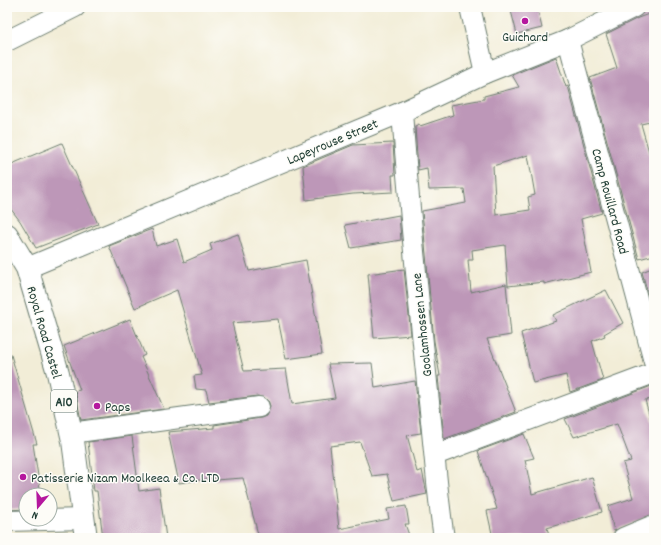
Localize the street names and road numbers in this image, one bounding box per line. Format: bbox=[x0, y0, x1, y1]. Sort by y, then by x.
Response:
street label: Lapeyrouse Street bbox=[284, 115, 381, 171]
street label: Camp Rouillard Road bbox=[585, 146, 633, 257]
street label: Goolamhossen Lane bbox=[408, 272, 438, 378]
street label: Royal Road Castel bbox=[20, 284, 66, 382]
road number: A10 bbox=[51, 390, 77, 412]

